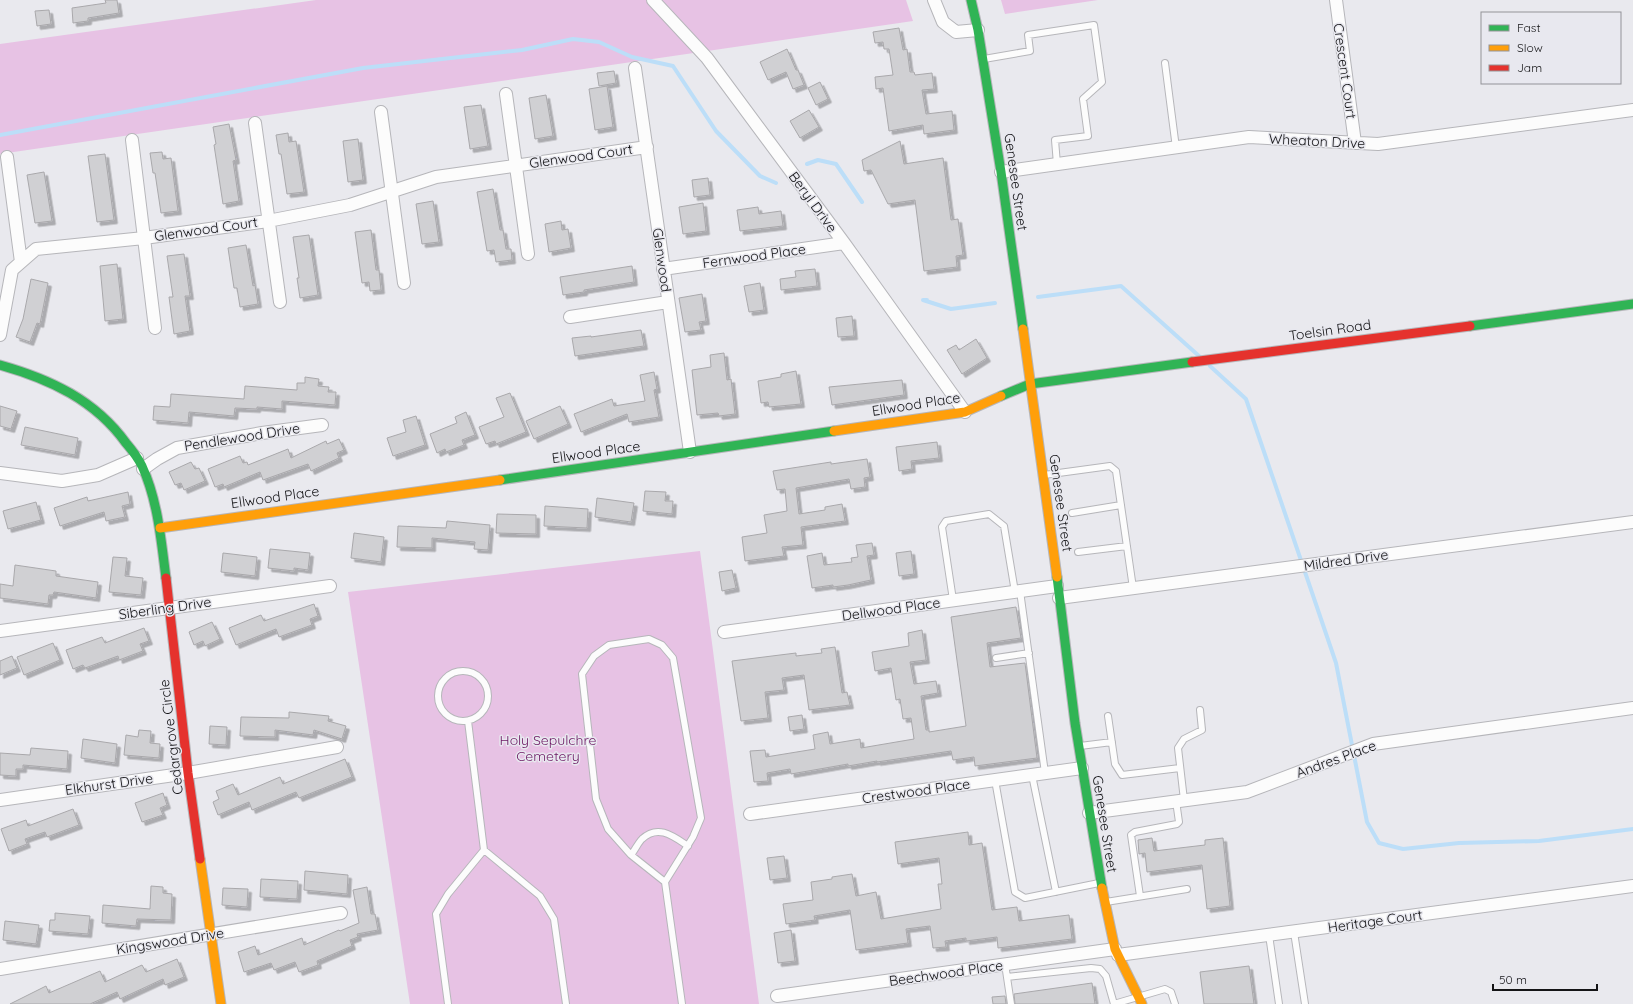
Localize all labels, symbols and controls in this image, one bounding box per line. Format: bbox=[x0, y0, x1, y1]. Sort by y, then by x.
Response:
legend bbox=[1481, 12, 1621, 84]
text: Fast bbox=[1517, 20, 1541, 35]
street label: Crescent Court bbox=[1329, 22, 1361, 120]
text: Slow bbox=[1517, 40, 1543, 55]
text: Jam bbox=[1517, 60, 1542, 75]
street label: Wheaton Drive bbox=[1268, 129, 1366, 153]
street label: Genesee Street bbox=[1000, 132, 1032, 232]
street label: Glenwood Court bbox=[528, 140, 634, 172]
street label: Beryl Drive bbox=[785, 168, 841, 236]
street label: Glenwood Court bbox=[153, 213, 259, 245]
street label: Glenwood bbox=[649, 227, 675, 293]
street label: Fernwood Place bbox=[701, 240, 807, 272]
street label: Toelsin Road bbox=[1288, 315, 1372, 345]
street label: Ellwood Place bbox=[871, 388, 962, 420]
street label: Pendlewood Drive bbox=[183, 419, 301, 455]
street label: Ellwood Place bbox=[551, 437, 641, 467]
street label: Genesee Street bbox=[1045, 453, 1077, 553]
street label: Ellwood Place bbox=[230, 482, 320, 512]
street label: Mildred Drive bbox=[1303, 545, 1389, 575]
street label: Siberling Drive bbox=[118, 593, 212, 623]
street label: Dellwood Place bbox=[841, 593, 941, 625]
street label: Cedargrove Circle bbox=[155, 678, 187, 796]
park label: Holy Sepulchre Cemetery bbox=[500, 731, 596, 765]
street label: Andres Place bbox=[1293, 736, 1379, 782]
street label: Elkhurst Drive bbox=[64, 769, 154, 799]
street label: Crestwood Place bbox=[861, 774, 971, 807]
street label: Genesee Street bbox=[1088, 774, 1122, 874]
street label: Heritage Court bbox=[1326, 905, 1424, 937]
street label: Kingswood Drive bbox=[115, 924, 225, 958]
street label: Beechwood Place bbox=[888, 956, 1004, 990]
scale bar bbox=[1493, 966, 1597, 992]
text: 50 m bbox=[1499, 972, 1527, 987]

